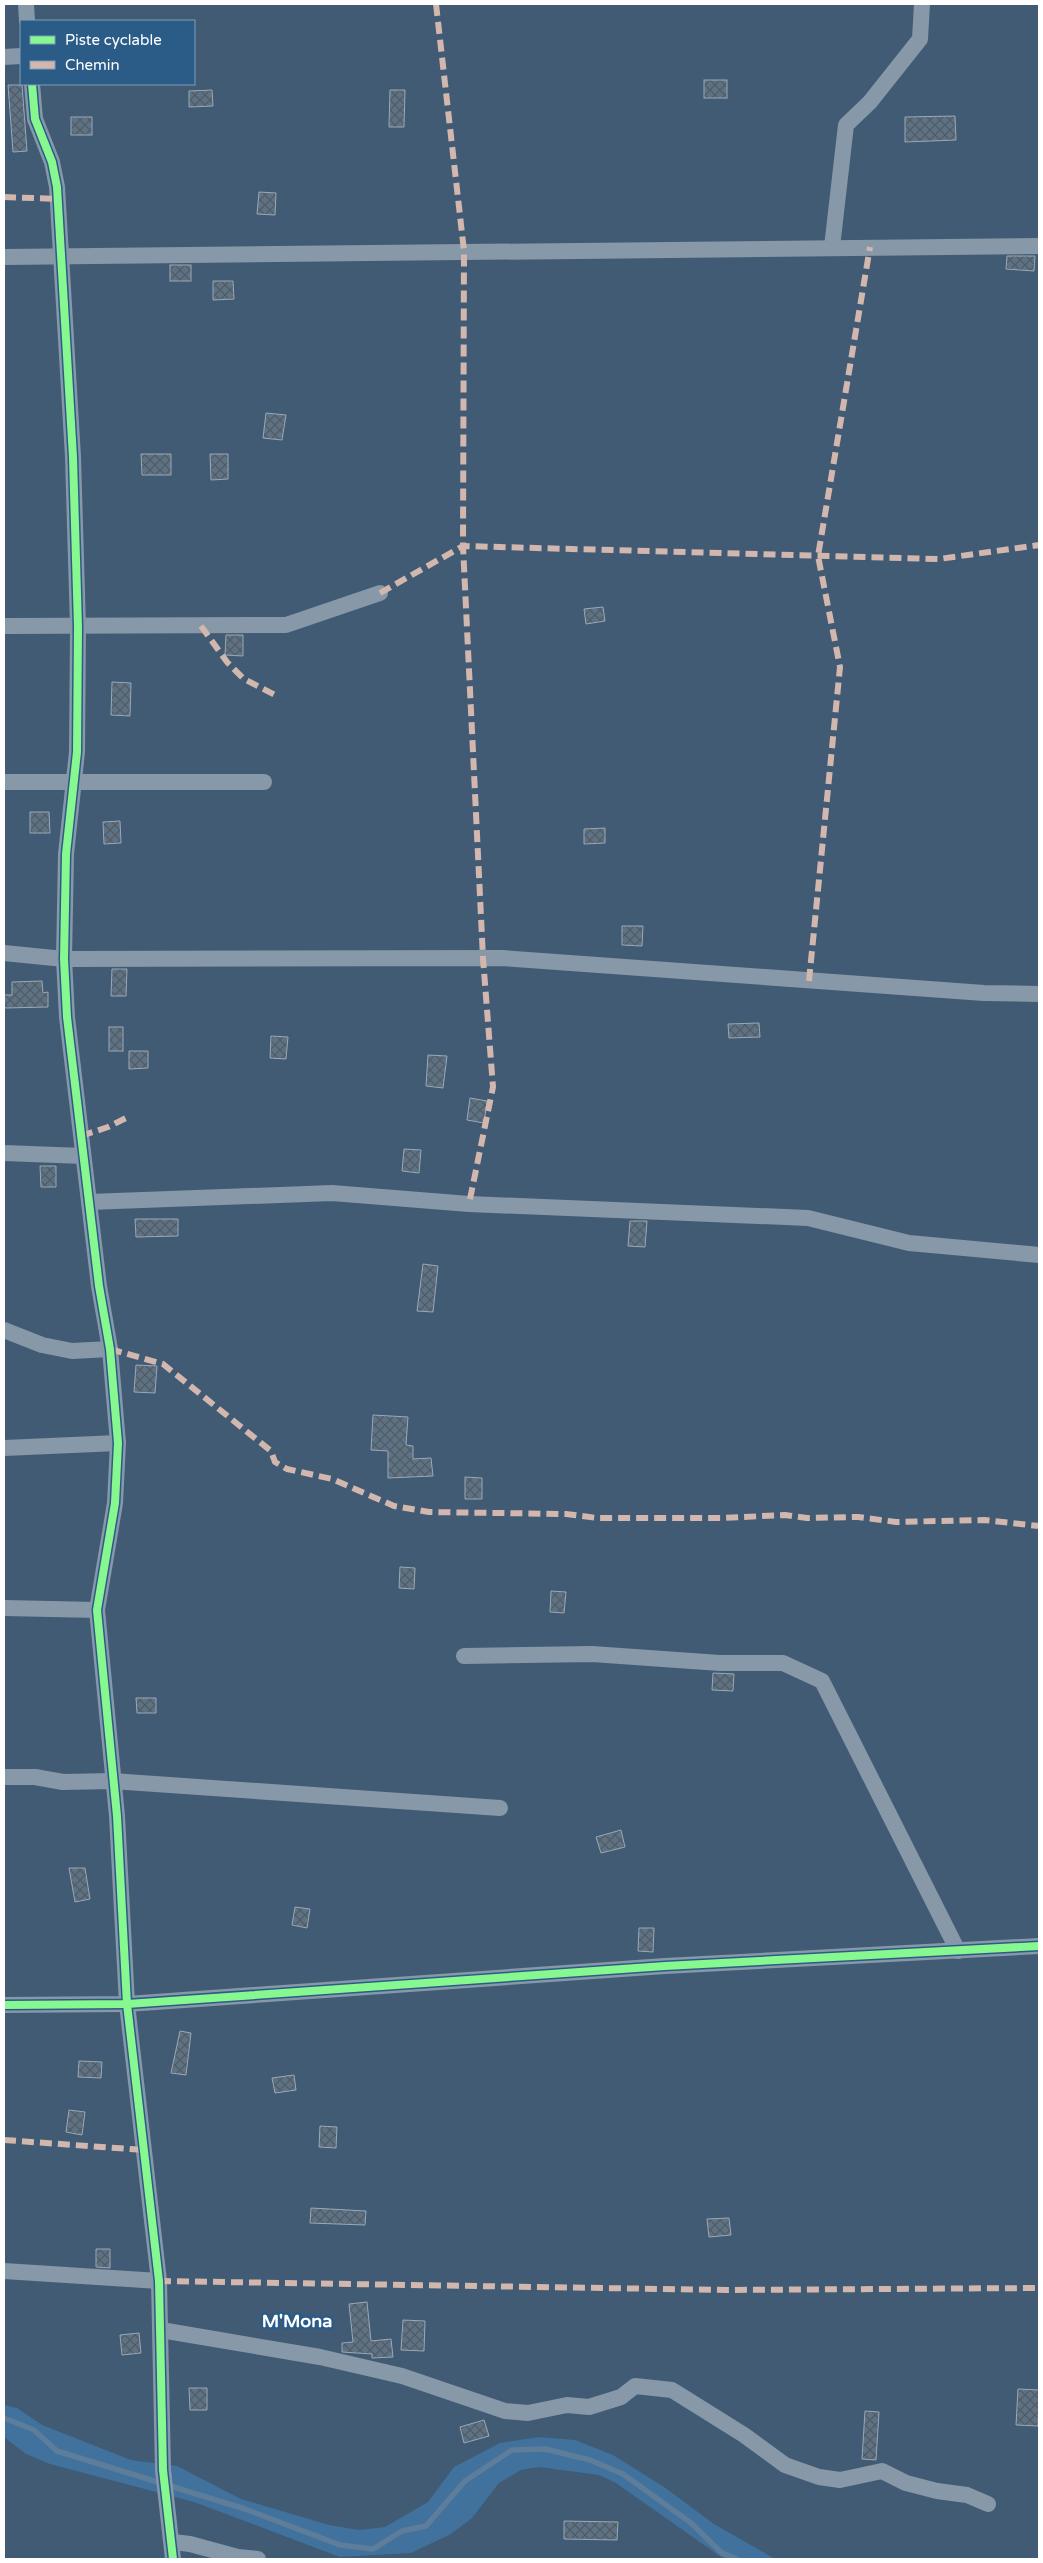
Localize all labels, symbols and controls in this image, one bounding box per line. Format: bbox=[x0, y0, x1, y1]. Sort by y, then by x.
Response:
legend bbox=[20, 20, 195, 85]
text: Piste cyclable bbox=[65, 31, 162, 49]
text: Chemin bbox=[65, 56, 120, 74]
district label: M'Mona bbox=[262, 2310, 332, 2332]

